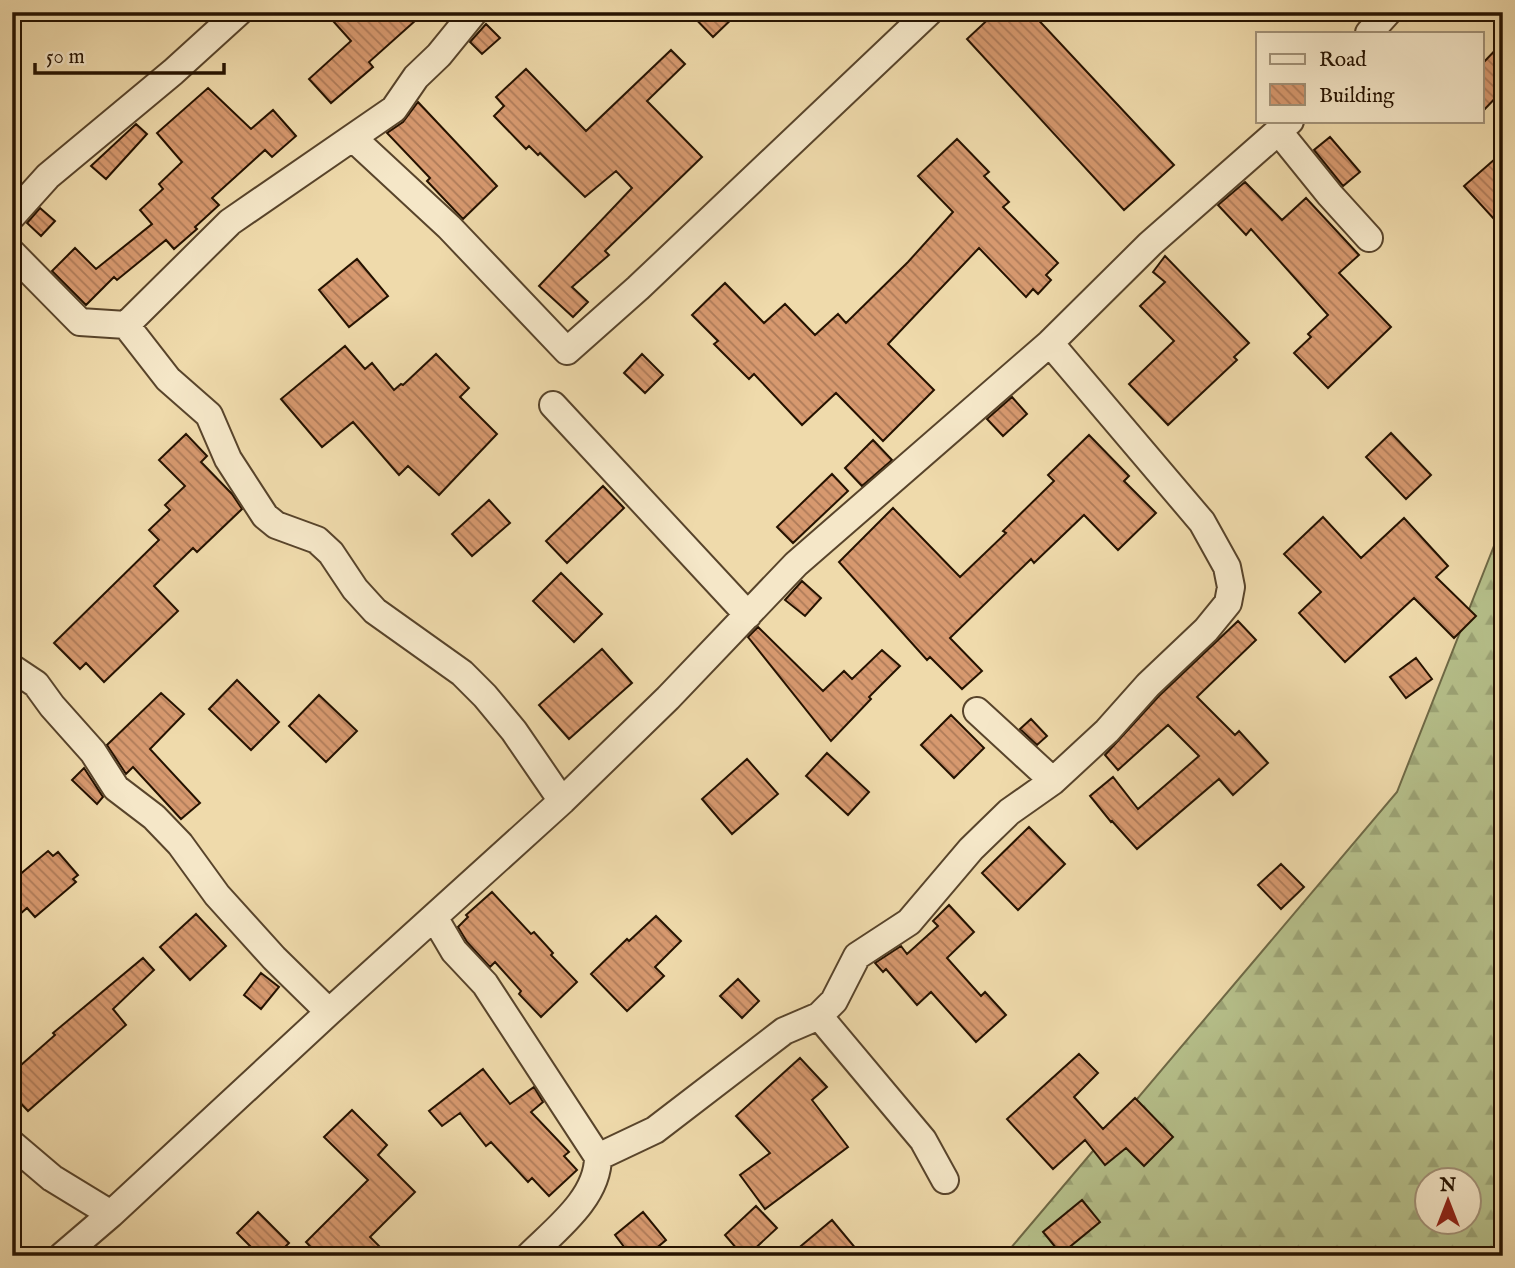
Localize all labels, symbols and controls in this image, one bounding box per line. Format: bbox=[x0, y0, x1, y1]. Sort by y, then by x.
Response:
scale bar bbox=[35, 32, 224, 76]
legend bbox=[1256, 32, 1484, 122]
text: 50 m bbox=[46, 44, 85, 71]
text: Road bbox=[1319, 47, 1367, 74]
text: Building bbox=[1319, 83, 1395, 110]
north arrow bbox=[1414, 1166, 1484, 1236]
text: N bbox=[1439, 1174, 1457, 1198]

